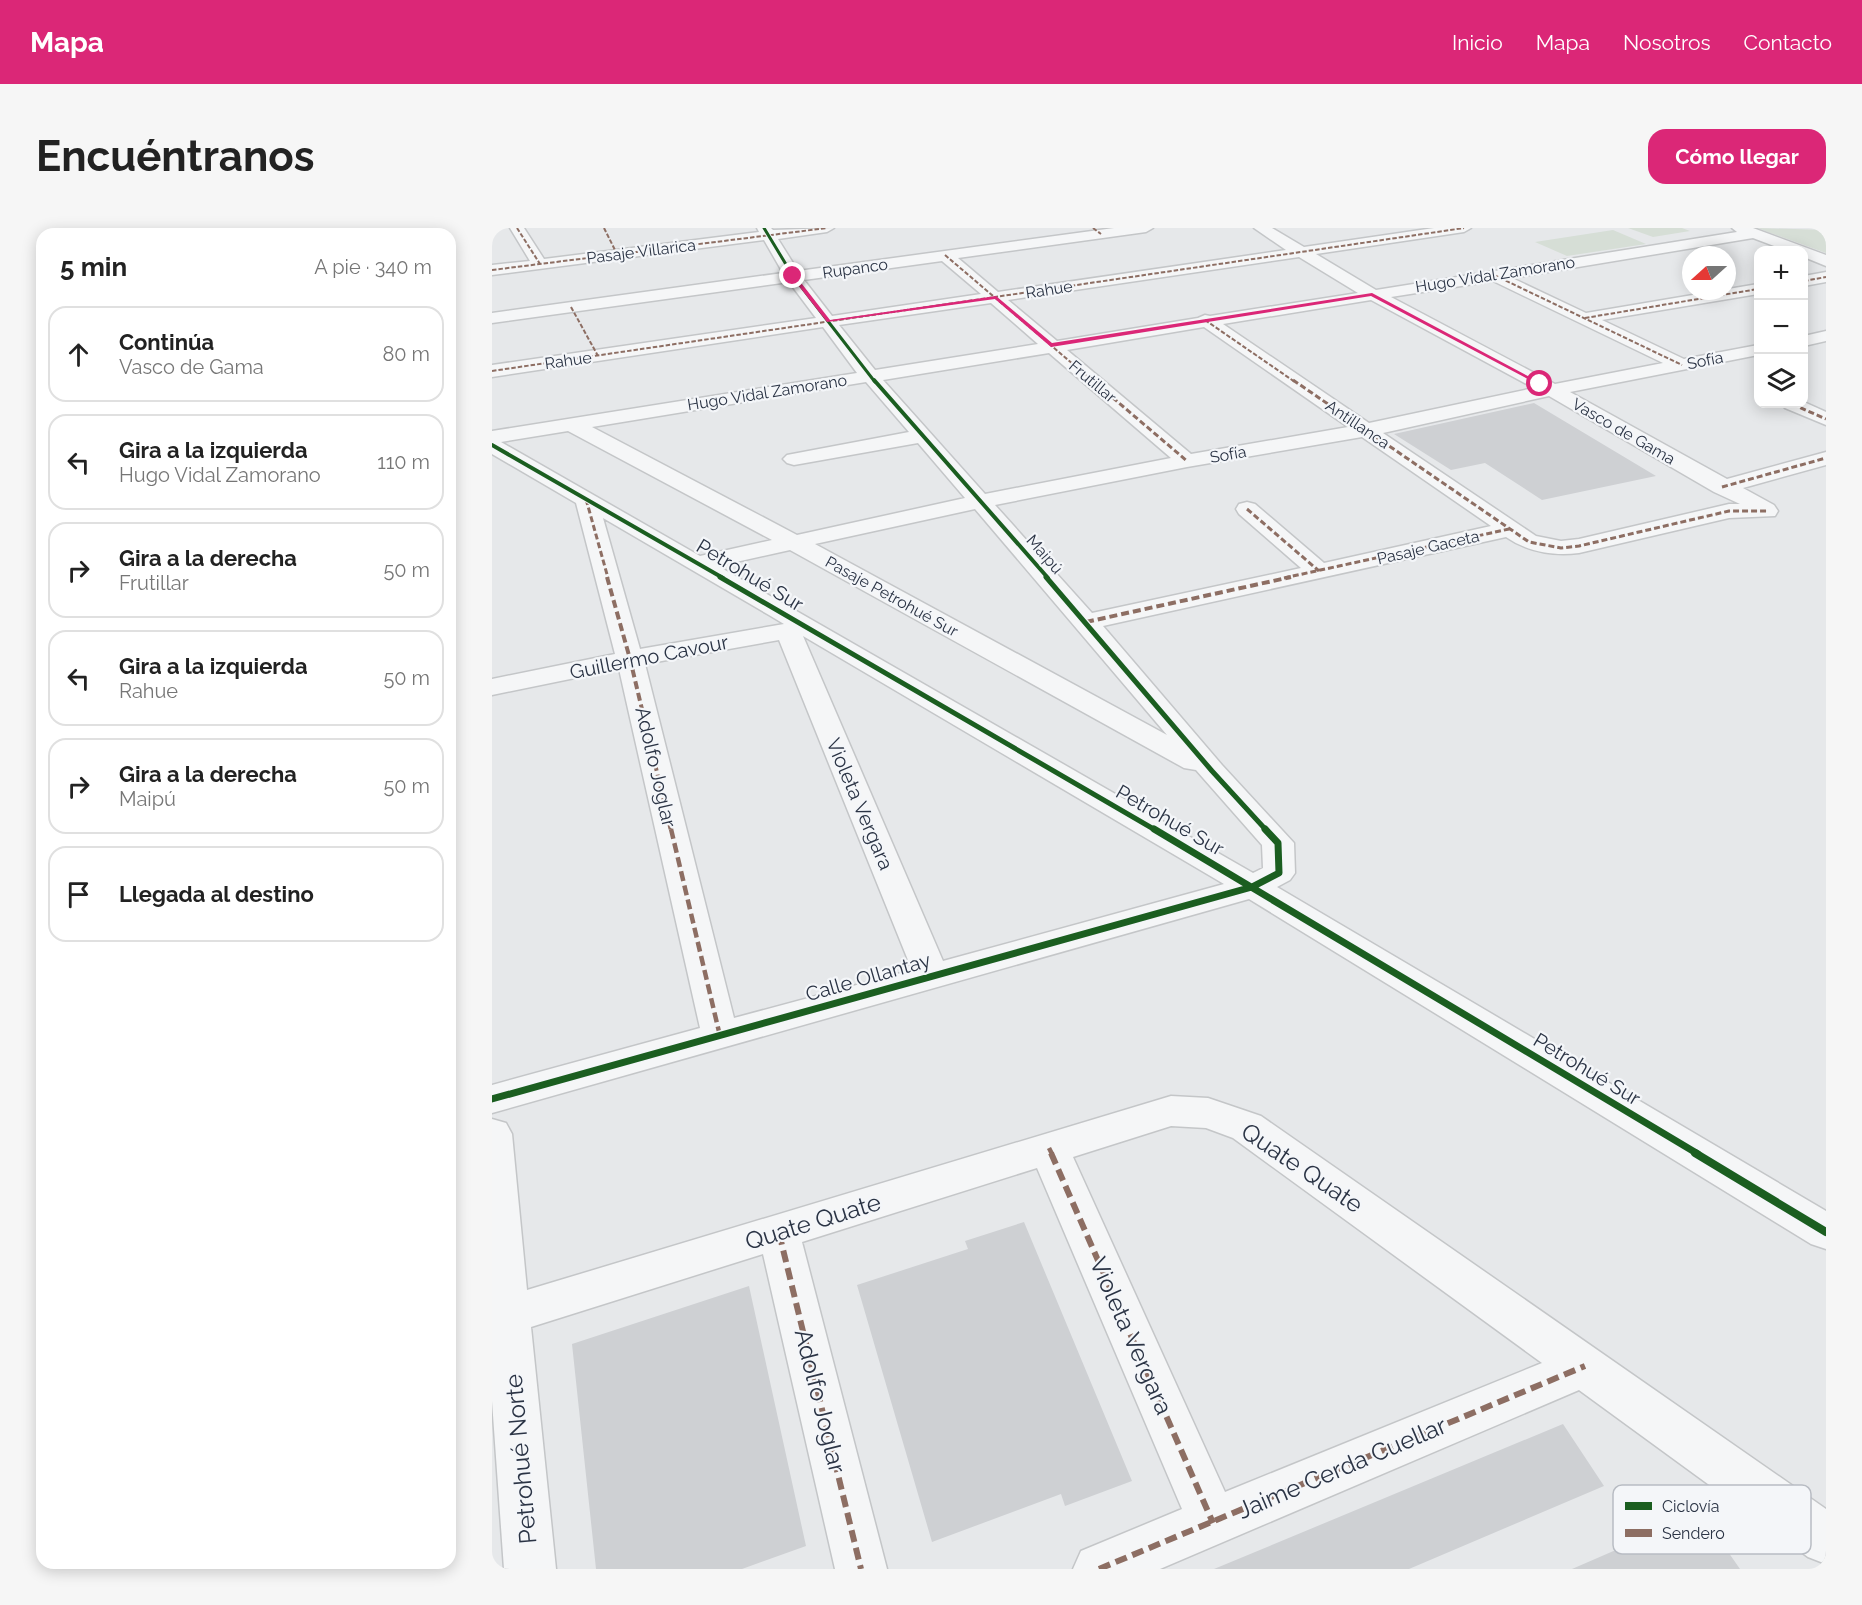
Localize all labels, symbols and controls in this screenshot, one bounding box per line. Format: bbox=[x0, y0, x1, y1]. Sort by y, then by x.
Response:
text: Mapa bbox=[30, 26, 104, 59]
text: Inicio bbox=[1452, 30, 1503, 55]
text: Mapa bbox=[1536, 30, 1590, 55]
text: Nosotros bbox=[1623, 30, 1711, 55]
text: Contacto bbox=[1744, 30, 1832, 55]
button: Cómo llegar bbox=[1648, 129, 1826, 184]
text: Encuéntranos bbox=[36, 132, 315, 181]
street label: Pasaje Villarica bbox=[585, 235, 697, 268]
north arrow bbox=[1682, 246, 1736, 300]
map controls bbox=[1754, 246, 1808, 408]
button: + bbox=[1754, 246, 1808, 300]
text: 5 min bbox=[60, 252, 127, 282]
street label: Hugo Vidal Zamorano bbox=[1414, 252, 1576, 297]
street label: Rupanco bbox=[821, 254, 889, 282]
text: A pie · 340 m bbox=[314, 255, 432, 279]
route end bbox=[779, 262, 805, 288]
street label: Rahue bbox=[1024, 276, 1074, 303]
button: − bbox=[1754, 300, 1808, 354]
text: Continúa bbox=[119, 329, 214, 355]
icon: ahead bbox=[62, 338, 95, 371]
text: 80 m bbox=[382, 342, 430, 366]
street label: Rahue bbox=[543, 348, 593, 373]
street label: Sofía bbox=[1685, 348, 1725, 373]
button: layers bbox=[1754, 354, 1808, 408]
text: Vasco de Gama bbox=[119, 355, 264, 379]
street label: Frutillar bbox=[1065, 356, 1120, 407]
street label: Hugo Vidal Zamorano bbox=[686, 370, 848, 415]
route start bbox=[1526, 370, 1552, 396]
street label: Vasco de Gama bbox=[1569, 394, 1679, 469]
street label: Antillanca bbox=[1322, 396, 1393, 453]
text: Gira a la izquierda bbox=[119, 437, 308, 463]
street label: Sofía bbox=[1208, 442, 1248, 467]
icon: left bbox=[62, 446, 95, 479]
text: 110 m bbox=[377, 450, 430, 474]
text: Hugo Vidal Zamorano bbox=[119, 463, 321, 487]
street label: Pasaje Gaceta bbox=[1375, 526, 1481, 568]
street label: Maipú bbox=[1023, 531, 1067, 578]
street label: Petrohué Sur bbox=[692, 534, 808, 616]
text: Gira a la derecha bbox=[119, 545, 297, 571]
street label: Pasaje Petrohué Sur bbox=[822, 552, 962, 641]
icon: right bbox=[62, 554, 95, 587]
text: 50 m bbox=[383, 558, 430, 582]
text: Frutillar bbox=[119, 571, 189, 595]
street label: Guillermo Cavour bbox=[568, 630, 730, 684]
text: Gira a la izquierda bbox=[119, 653, 308, 679]
icon: left bbox=[62, 662, 95, 695]
text: 50 m bbox=[383, 666, 430, 690]
text: Rahue bbox=[119, 679, 178, 703]
street label: Adolfo Joglar bbox=[630, 704, 682, 830]
street label: Violeta Vergara bbox=[821, 735, 899, 873]
text: Gira a la derecha bbox=[119, 761, 297, 787]
icon: right bbox=[62, 770, 95, 803]
text: 50 m bbox=[383, 774, 430, 798]
street label: Petrohué Sur bbox=[1112, 779, 1228, 861]
text: Maipú bbox=[119, 787, 176, 811]
icon: arrive bbox=[62, 878, 95, 911]
text: Llegada al destino bbox=[119, 881, 314, 907]
street label: Calle Ollantay bbox=[803, 948, 933, 1006]
street label: Petrohué Sur bbox=[1529, 1028, 1645, 1110]
street label: Quate Quate bbox=[1236, 1116, 1369, 1219]
street label: Quate Quate bbox=[741, 1187, 884, 1256]
street label: Violeta Vergara bbox=[1084, 1253, 1179, 1419]
street label: Adolfo Joglar bbox=[789, 1326, 853, 1476]
street label: Petrohué Norte bbox=[499, 1373, 542, 1545]
street label: Jaime Cerda Cuellar bbox=[1233, 1410, 1451, 1525]
legend bbox=[1613, 1485, 1811, 1554]
text: Ciclovía bbox=[1662, 1497, 1720, 1516]
text: Sendero bbox=[1662, 1524, 1725, 1543]

